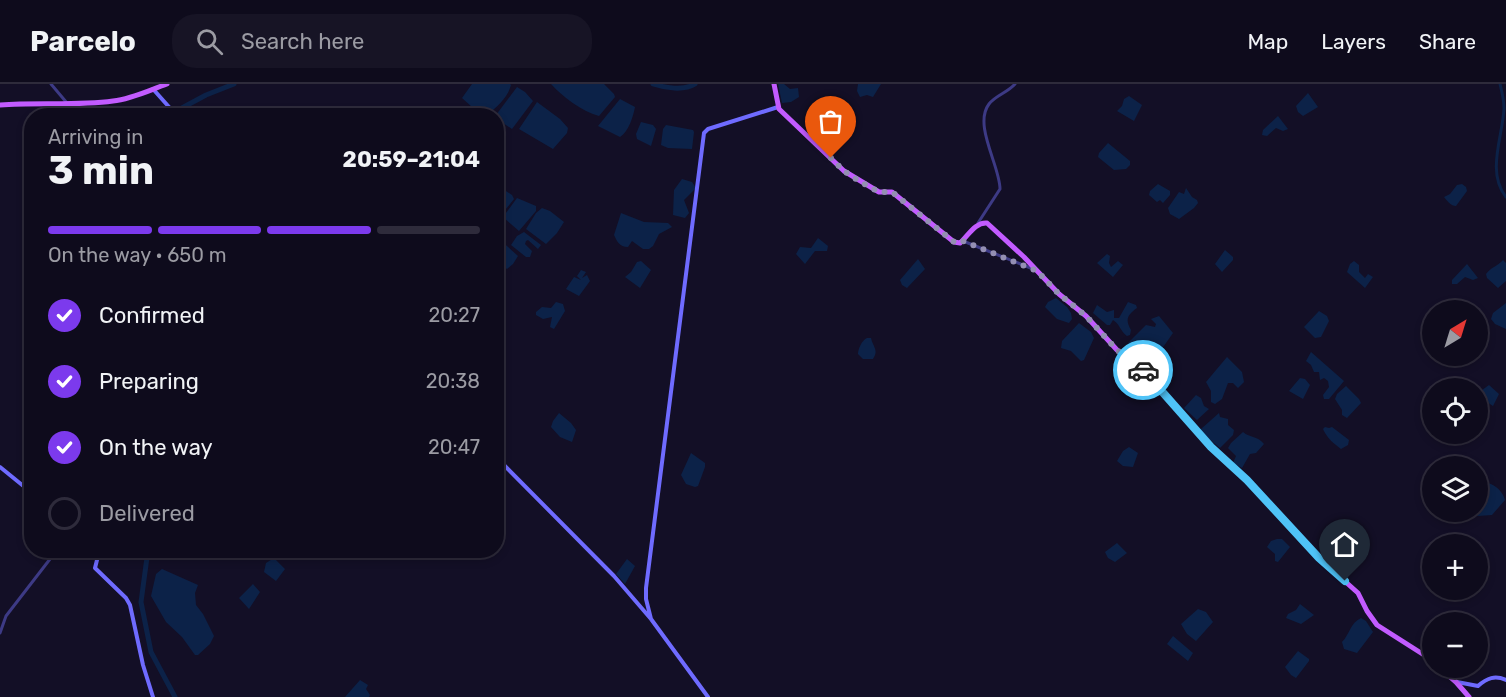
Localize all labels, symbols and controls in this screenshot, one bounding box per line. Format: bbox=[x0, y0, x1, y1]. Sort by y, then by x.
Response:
search box bbox=[172, 14, 592, 68]
text: Parcelo bbox=[30, 25, 136, 58]
icon: search bbox=[193, 25, 226, 58]
text: Search here bbox=[241, 28, 364, 55]
text: Map bbox=[1247, 29, 1288, 54]
text: Layers bbox=[1321, 29, 1386, 54]
text: Share bbox=[1419, 29, 1476, 54]
pin bbox=[805, 96, 856, 158]
icon: bag bbox=[814, 105, 847, 138]
text: Arriving in bbox=[48, 125, 143, 149]
text: 20:59–21:04 bbox=[343, 146, 480, 173]
text: 3 min bbox=[48, 148, 154, 194]
text: On the way · 650 m bbox=[48, 243, 227, 267]
icon: check bbox=[48, 299, 81, 332]
north arrow bbox=[1422, 300, 1488, 366]
map controls bbox=[1422, 300, 1488, 678]
text: Confirmed bbox=[99, 302, 205, 329]
text: 20:27 bbox=[428, 303, 480, 327]
courier bbox=[1113, 340, 1173, 400]
icon: car bbox=[1127, 354, 1160, 387]
icon: check bbox=[48, 365, 81, 398]
text: Preparing bbox=[99, 368, 199, 395]
text: 20:38 bbox=[426, 369, 480, 393]
button: locate bbox=[1422, 378, 1488, 444]
icon: check bbox=[48, 431, 81, 464]
text: On the way bbox=[99, 434, 213, 461]
text: 20:47 bbox=[428, 435, 480, 459]
button: layers bbox=[1422, 456, 1488, 522]
text: Delivered bbox=[99, 500, 195, 527]
pin bbox=[1319, 519, 1370, 581]
icon: home bbox=[1328, 528, 1361, 561]
button: + bbox=[1422, 534, 1488, 600]
button: − bbox=[1422, 612, 1488, 678]

